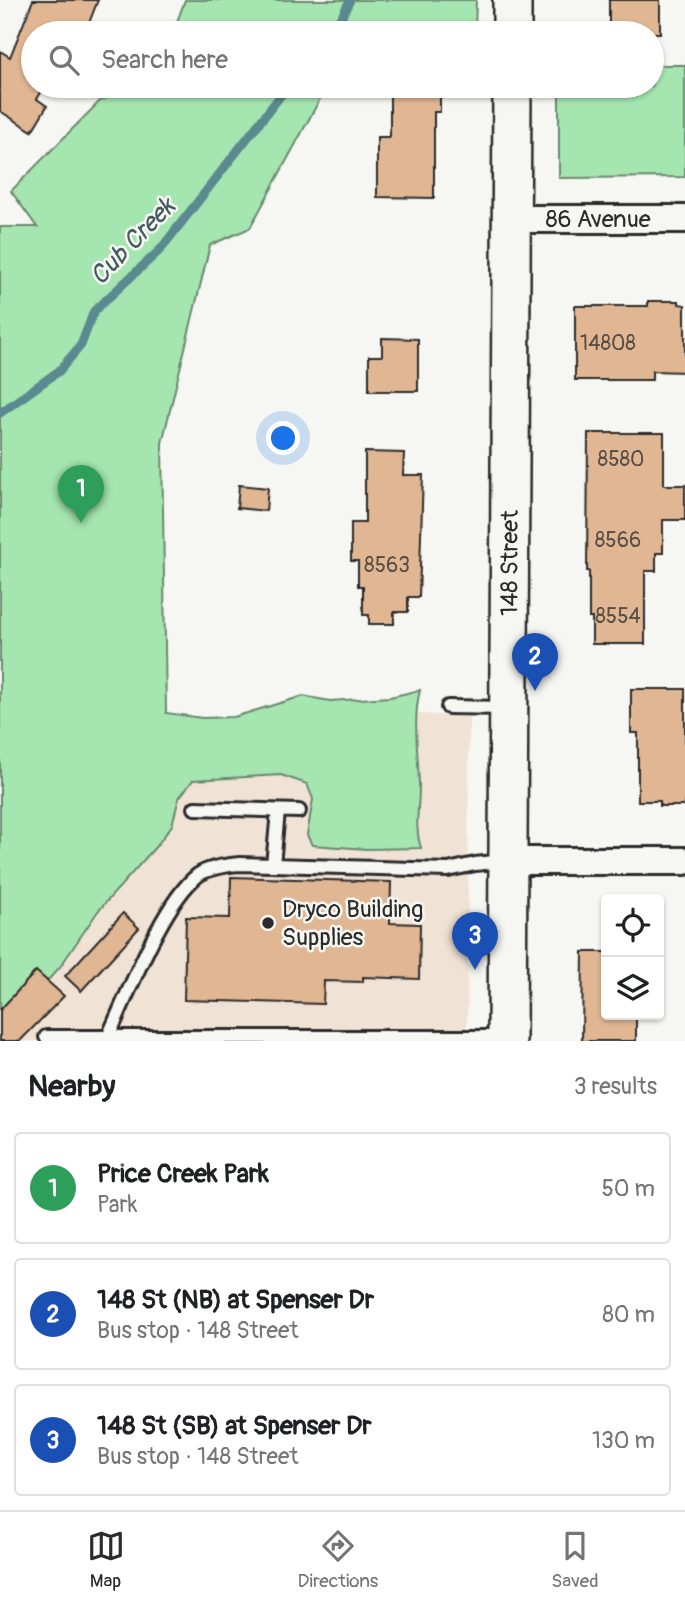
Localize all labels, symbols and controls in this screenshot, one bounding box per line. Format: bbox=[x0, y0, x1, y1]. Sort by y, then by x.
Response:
search box bbox=[21, 21, 664, 98]
icon: search bbox=[45, 41, 83, 79]
text: Search here bbox=[101, 44, 228, 76]
water label: Cub Creek bbox=[83, 190, 184, 292]
street label: 86 Avenue bbox=[545, 205, 651, 234]
house number: 14808 bbox=[580, 330, 636, 357]
your location bbox=[266, 421, 300, 455]
house number: 8580 bbox=[598, 446, 644, 473]
pin: 1 bbox=[58, 465, 104, 523]
street label: 148 Street bbox=[495, 510, 525, 616]
house number: 8566 bbox=[595, 527, 641, 554]
house number: 8563 bbox=[364, 552, 410, 579]
house number: 8554 bbox=[595, 603, 641, 630]
pin: 2 bbox=[512, 633, 558, 691]
map controls bbox=[601, 894, 664, 1020]
button: locate bbox=[601, 894, 664, 957]
place label: Dryco Building Supplies bbox=[282, 895, 423, 952]
pin: 3 bbox=[452, 912, 498, 970]
marker: Dryco Building Supplies bbox=[260, 915, 276, 931]
button: layers bbox=[601, 957, 664, 1020]
text: Nearby bbox=[28, 1068, 115, 1105]
text: 3 results bbox=[574, 1072, 657, 1101]
text: Price Creek Park bbox=[97, 1158, 269, 1190]
text: 1 bbox=[49, 1174, 58, 1203]
text: 50 m bbox=[601, 1174, 655, 1203]
text: Park bbox=[97, 1190, 137, 1219]
text: 148 St (NB) at Spenser Dr bbox=[97, 1284, 374, 1316]
text: 2 bbox=[47, 1300, 59, 1329]
text: 80 m bbox=[602, 1300, 655, 1329]
text: Bus stop · 148 Street bbox=[97, 1316, 299, 1345]
text: 148 St (SB) at Spenser Dr bbox=[97, 1410, 372, 1442]
text: 3 bbox=[47, 1426, 59, 1455]
text: 130 m bbox=[592, 1426, 655, 1455]
text: Bus stop · 148 Street bbox=[97, 1442, 299, 1471]
tab: Map bbox=[87, 1527, 125, 1593]
tab: Directions bbox=[298, 1527, 378, 1593]
tab: Saved bbox=[551, 1527, 598, 1593]

